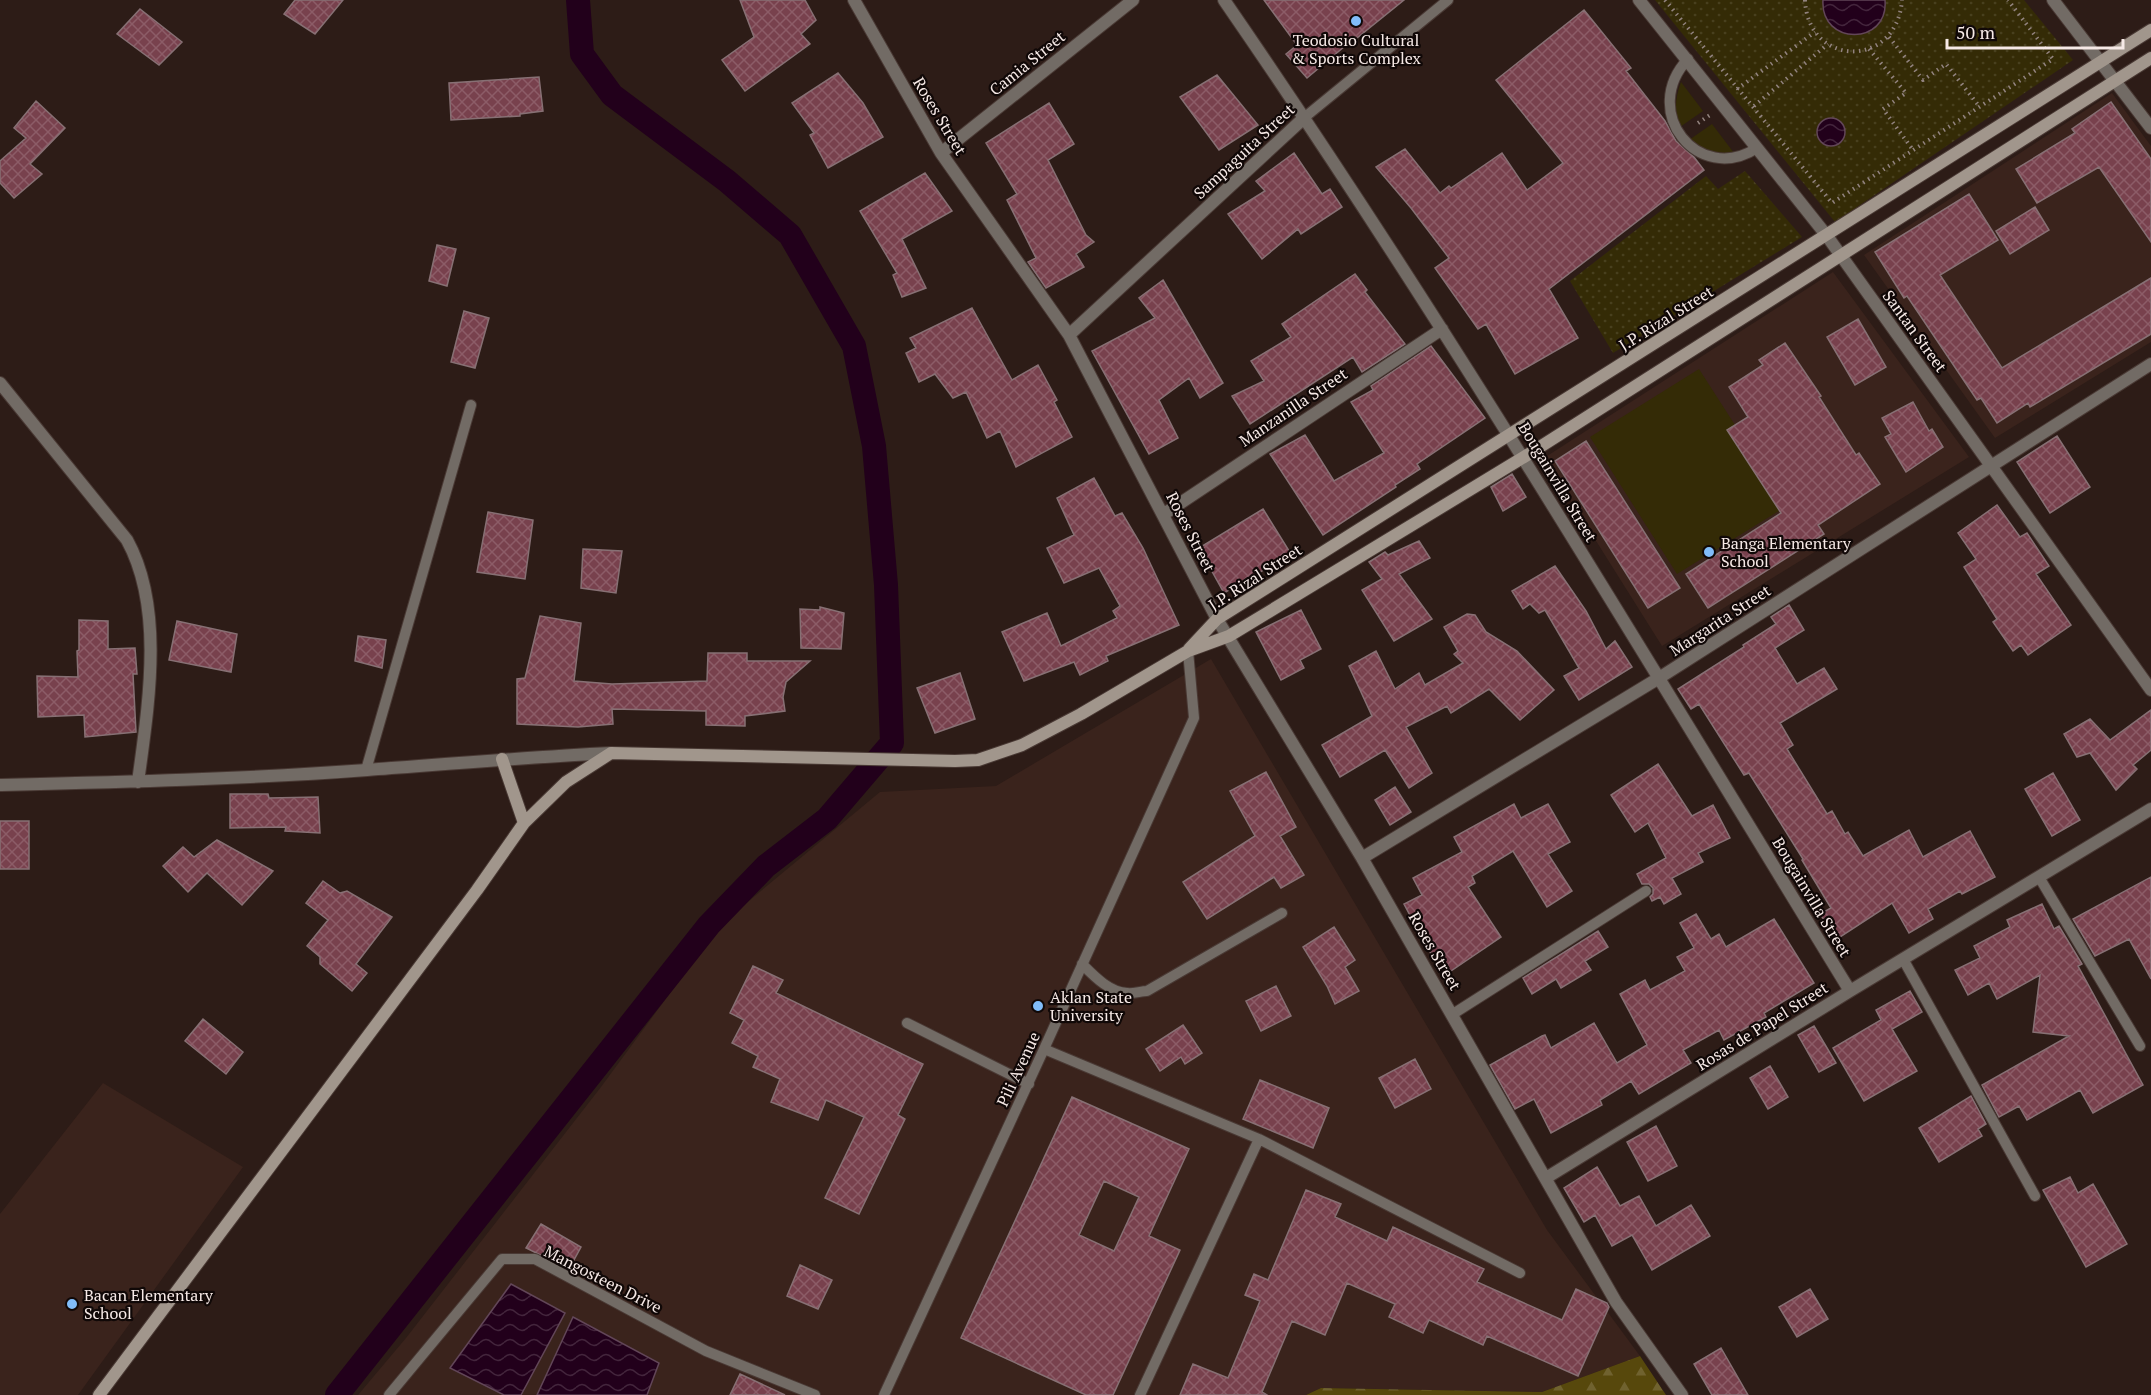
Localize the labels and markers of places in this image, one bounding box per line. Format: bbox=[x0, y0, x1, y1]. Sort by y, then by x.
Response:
marker: Teodosio Cultural & Sports Complex bbox=[1349, 14, 1363, 28]
place label: Teodosio Cultural & Sports Complex bbox=[1291, 29, 1422, 69]
place label: Banga Elementary School bbox=[1721, 532, 1852, 572]
marker: Banga Elementary School bbox=[1702, 545, 1716, 559]
place label: Aklan State University bbox=[1050, 986, 1132, 1026]
marker: Aklan State University bbox=[1031, 999, 1045, 1013]
place label: Bacan Elementary School bbox=[84, 1284, 214, 1324]
marker: Bacan Elementary School bbox=[65, 1297, 79, 1311]

